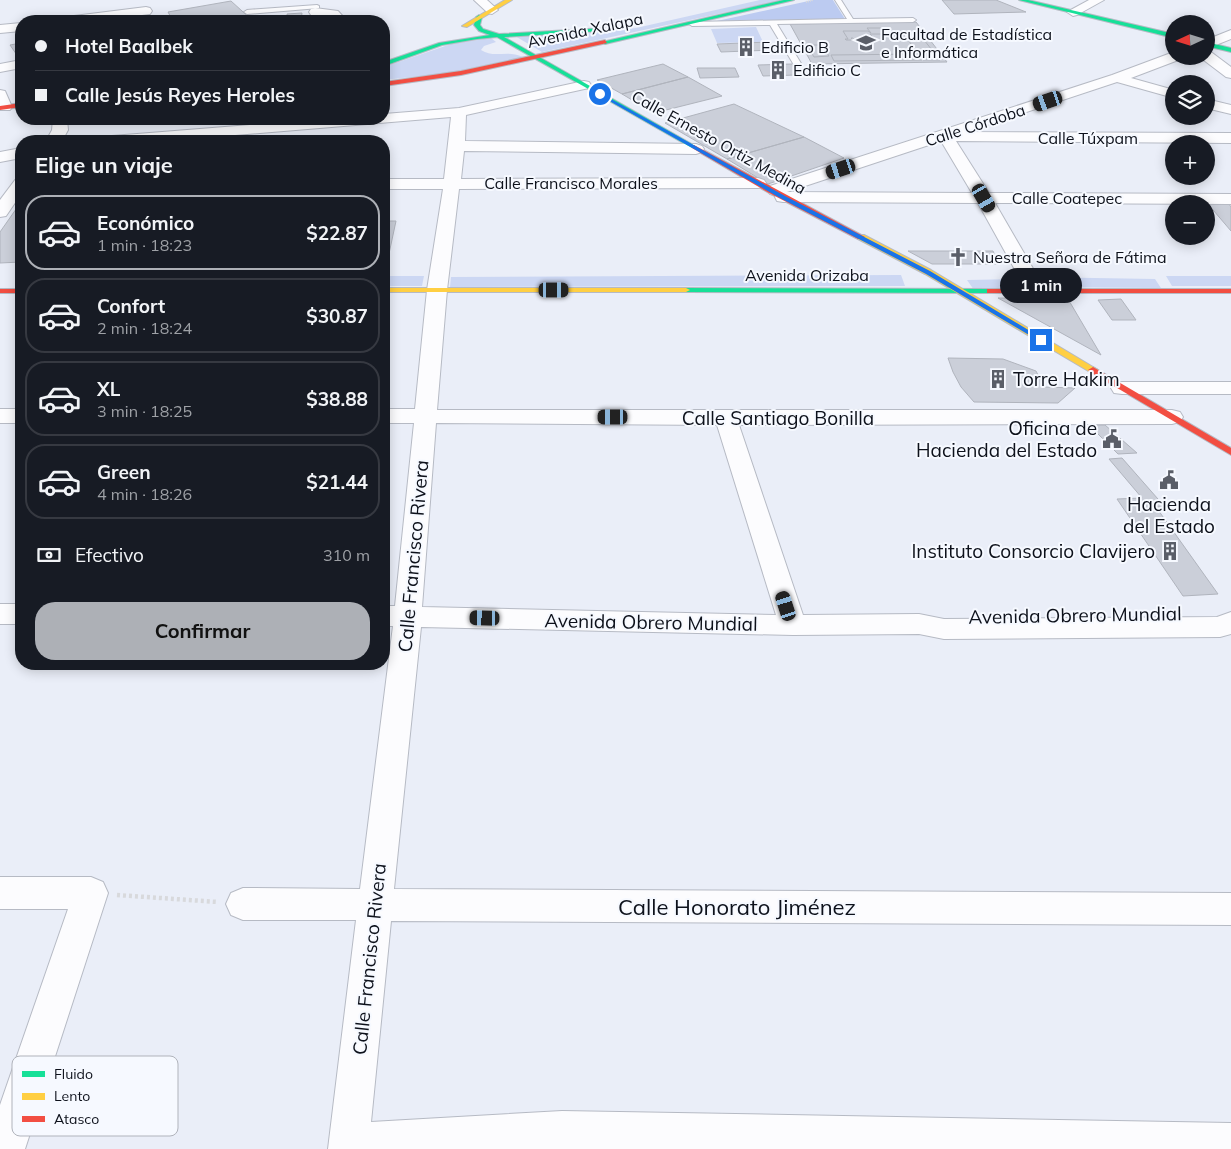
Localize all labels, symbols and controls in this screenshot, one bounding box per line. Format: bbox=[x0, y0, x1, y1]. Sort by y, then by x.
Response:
street label: Avenida Xalapa bbox=[525, 8, 645, 52]
north arrow bbox=[1165, 15, 1215, 65]
map controls bbox=[1165, 15, 1215, 245]
place label: Facultad de Estadística e Informática bbox=[881, 24, 1052, 62]
school or university icon: Facultad de Estadística e Informática bbox=[855, 32, 877, 54]
text: Hotel Baalbek bbox=[65, 34, 193, 58]
building icon: Edificio B bbox=[735, 36, 757, 58]
place label: Edificio B bbox=[761, 37, 829, 57]
building icon: Edificio C bbox=[767, 59, 789, 81]
place label: Edificio C bbox=[793, 60, 861, 80]
button: layers bbox=[1165, 75, 1215, 125]
text: Calle Jesús Reyes Heroles bbox=[65, 83, 295, 107]
route start bbox=[589, 83, 611, 105]
street label: Calle Ernesto Ortiz Medina bbox=[628, 86, 810, 198]
car bbox=[1031, 89, 1064, 113]
street label: Calle Córdoba bbox=[922, 99, 1028, 151]
street label: Calle Túxpam bbox=[1038, 128, 1138, 148]
button: + bbox=[1165, 135, 1215, 185]
text: Elige un viaje bbox=[35, 151, 173, 179]
car bbox=[824, 157, 857, 181]
street label: Calle Francisco Morales bbox=[484, 173, 658, 193]
car bbox=[970, 181, 997, 215]
street label: Calle Coatepec bbox=[1012, 188, 1122, 208]
button: − bbox=[1165, 195, 1215, 245]
icon: car bbox=[37, 210, 82, 255]
text: Económico bbox=[97, 211, 194, 235]
text: $22.87 bbox=[306, 221, 368, 245]
text: 1 min · 18:23 bbox=[97, 235, 192, 255]
church icon: Nuestra Señora de Fátima bbox=[947, 246, 969, 268]
place label: Nuestra Señora de Fátima bbox=[973, 247, 1167, 267]
street label: Avenida Orizaba bbox=[745, 265, 869, 285]
callout: 1 min bbox=[1000, 268, 1082, 302]
text: 1 min bbox=[1020, 275, 1062, 295]
car bbox=[539, 283, 569, 298]
icon: car bbox=[37, 293, 82, 338]
text: Confort bbox=[97, 294, 165, 318]
text: $30.87 bbox=[306, 304, 368, 328]
text: 2 min · 18:24 bbox=[97, 318, 192, 338]
route end bbox=[1030, 329, 1052, 351]
place label: Torre Hakim bbox=[1013, 367, 1120, 391]
building icon: Torre Hakim bbox=[987, 368, 1009, 390]
icon: car bbox=[37, 376, 82, 421]
text: XL bbox=[97, 377, 120, 401]
text: $38.88 bbox=[306, 387, 368, 411]
text: 3 min · 18:25 bbox=[97, 401, 192, 421]
street label: Calle Santiago Bonilla bbox=[682, 406, 874, 430]
car bbox=[598, 410, 628, 425]
place label: Oficina de Hacienda del Estado bbox=[916, 416, 1097, 462]
public building icon: Oficina de Hacienda del Estado bbox=[1101, 428, 1123, 450]
icon: car bbox=[37, 459, 82, 504]
street label: Calle Francisco Rivera bbox=[393, 459, 433, 653]
text: Green bbox=[97, 460, 151, 484]
public building icon: Hacienda del Estado bbox=[1158, 469, 1180, 491]
text: $21.44 bbox=[306, 470, 368, 494]
text: 4 min · 18:26 bbox=[97, 484, 192, 504]
place label: Hacienda del Estado bbox=[1123, 492, 1215, 538]
place label: Instituto Consorcio Clavijero bbox=[911, 539, 1155, 563]
building icon: Instituto Consorcio Clavijero bbox=[1159, 540, 1181, 562]
icon: cash bbox=[35, 541, 63, 569]
text: Efectivo bbox=[75, 543, 144, 567]
text: 310 m bbox=[323, 545, 370, 565]
car bbox=[774, 589, 797, 623]
street label: Avenida Obrero Mundial bbox=[968, 601, 1182, 629]
button: Confirmar bbox=[35, 602, 370, 660]
street label: Avenida Obrero Mundial bbox=[544, 608, 758, 636]
car bbox=[469, 610, 500, 626]
street label: Calle Francisco Rivera bbox=[347, 862, 391, 1056]
street label: Calle Honorato Jiménez bbox=[618, 893, 856, 921]
legend bbox=[12, 1056, 178, 1136]
text: Fluido bbox=[54, 1065, 93, 1083]
text: Lento bbox=[54, 1087, 90, 1105]
text: Atasco bbox=[54, 1110, 99, 1128]

